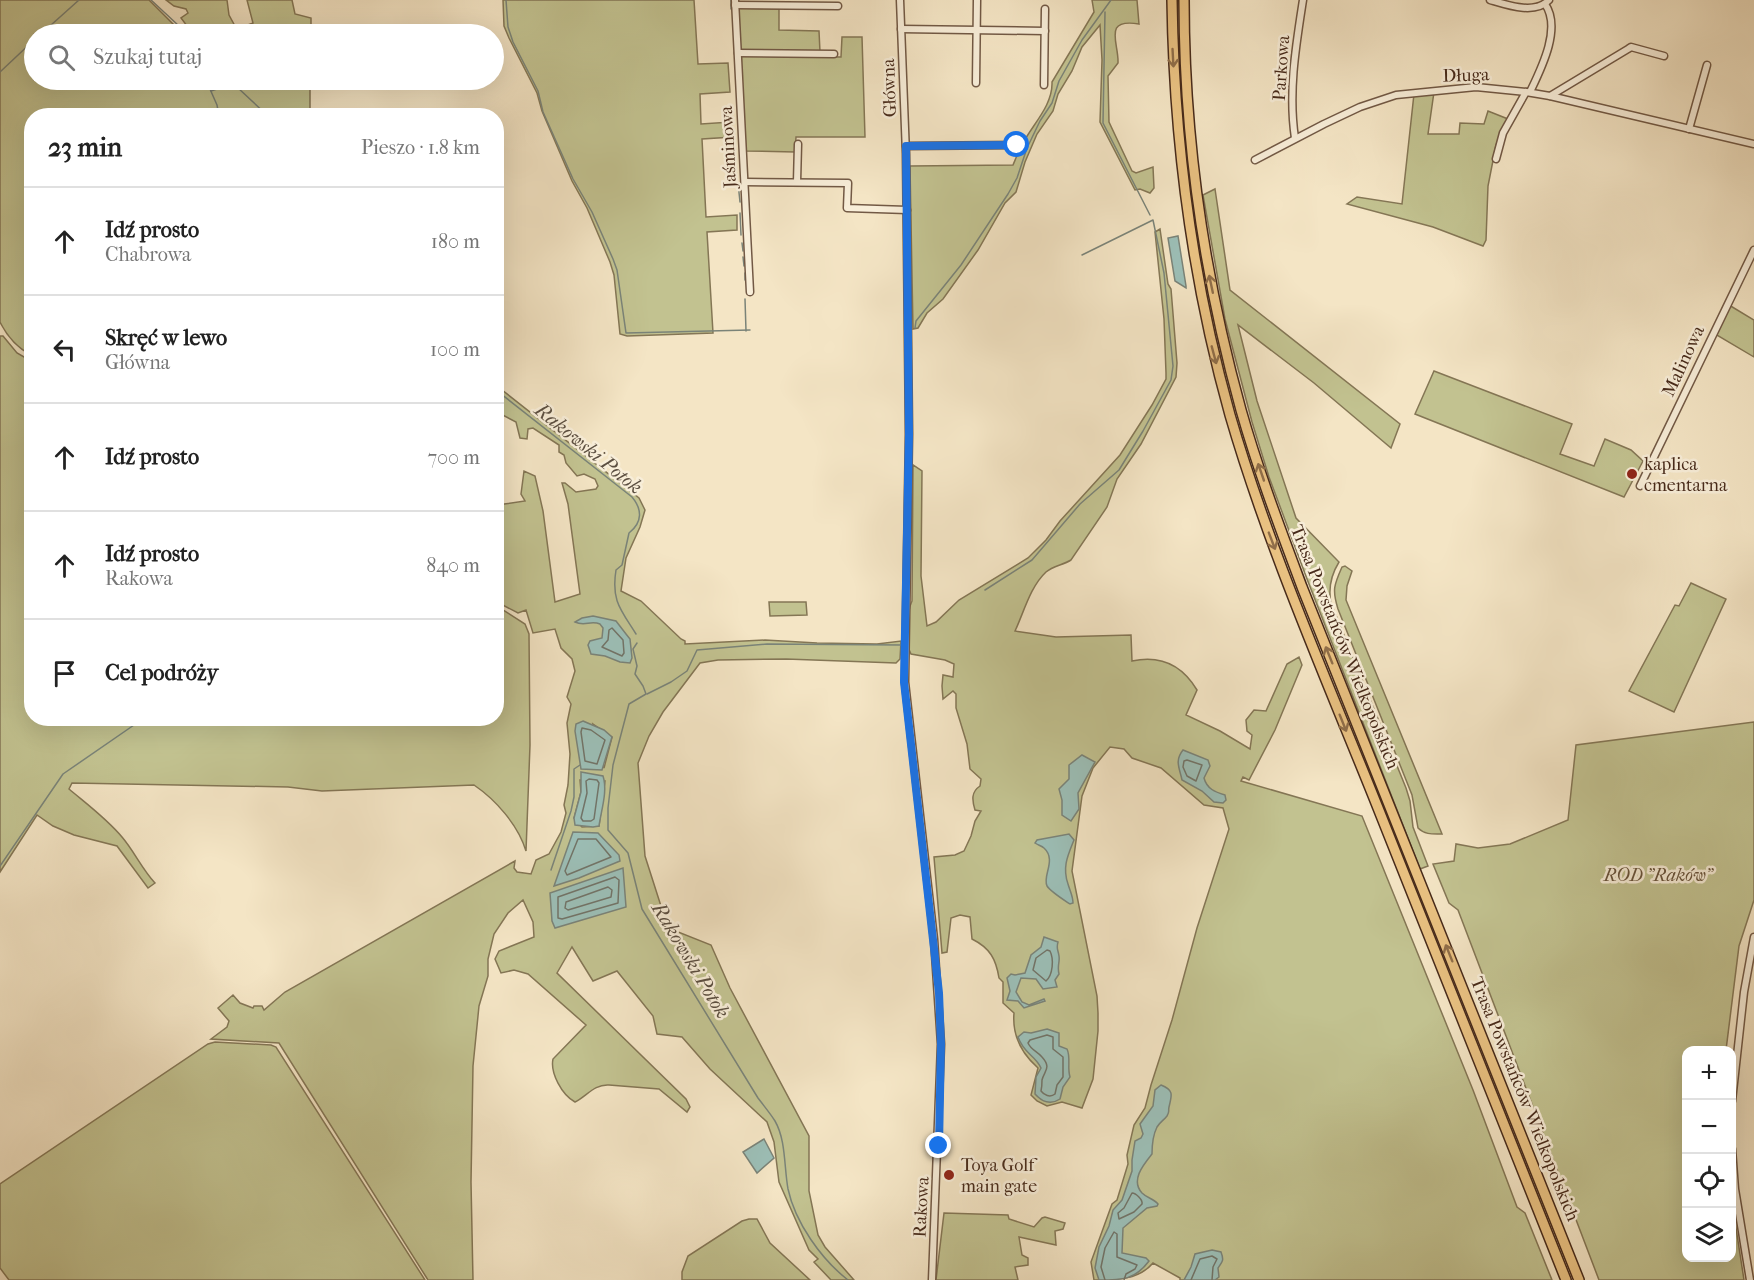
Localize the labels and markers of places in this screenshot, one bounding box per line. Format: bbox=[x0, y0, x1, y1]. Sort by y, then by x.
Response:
place label: kaplica cmentarna bbox=[1644, 454, 1728, 496]
marker: kaplica cmentarna bbox=[1625, 467, 1639, 481]
place label: Toya Golf main gate bbox=[961, 1155, 1038, 1197]
marker: Toya Golf main gate bbox=[942, 1168, 956, 1182]

